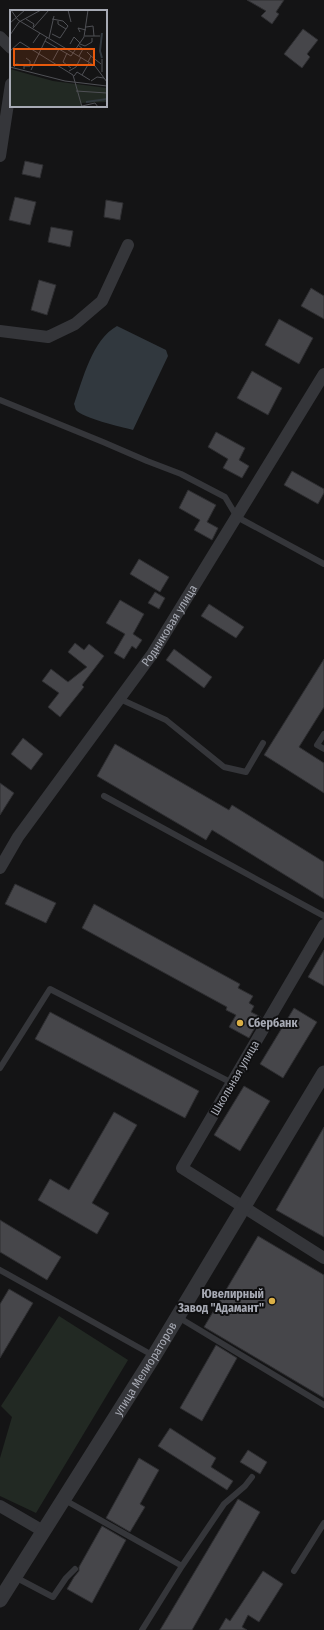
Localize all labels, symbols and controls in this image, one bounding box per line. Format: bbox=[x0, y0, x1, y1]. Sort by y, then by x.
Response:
inset map bbox=[10, 10, 107, 107]
street label: Родниковая улица bbox=[139, 582, 200, 669]
place label: Сбербанк bbox=[248, 1016, 298, 1030]
marker: Сбербанк bbox=[235, 1018, 245, 1028]
street label: Школьная улица bbox=[208, 1038, 262, 1118]
place label: Ювелирный Завод "Адамант" bbox=[177, 1287, 264, 1315]
marker: Ювелирный Завод "Адамант" bbox=[267, 1296, 277, 1306]
street label: улица Мелиораторов bbox=[111, 1320, 180, 1418]

